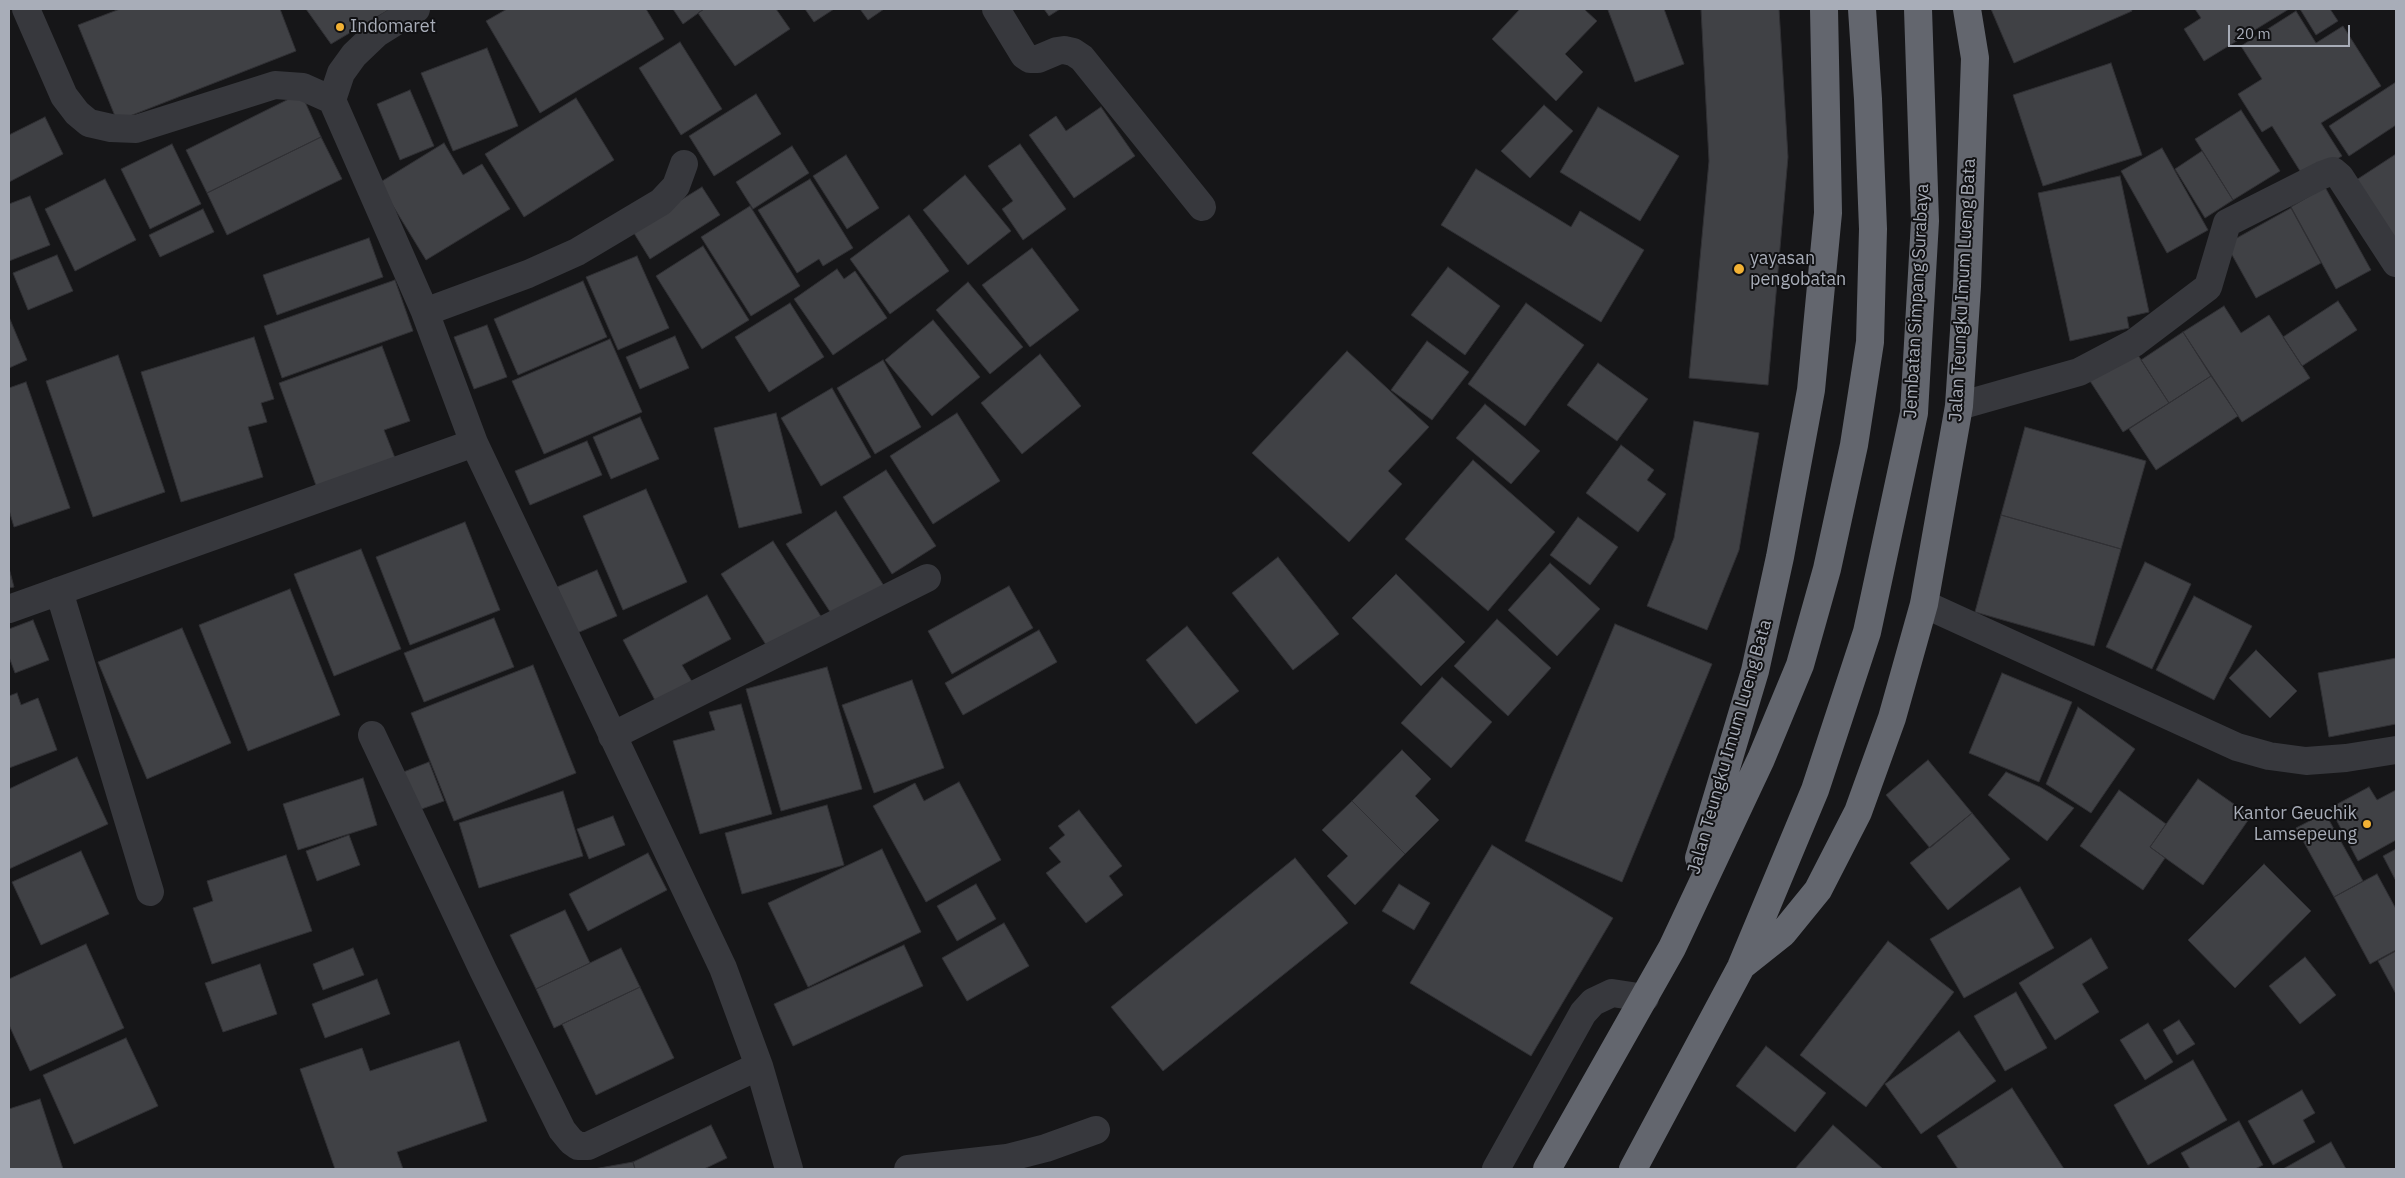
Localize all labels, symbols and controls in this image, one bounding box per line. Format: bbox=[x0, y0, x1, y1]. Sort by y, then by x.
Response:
scale bar bbox=[2230, 15, 2352, 47]
place label: Indomaret bbox=[350, 16, 436, 38]
marker: Indomaret bbox=[334, 21, 346, 33]
text: 20 m bbox=[2236, 24, 2271, 43]
street label: Jalan Teungku Imum Lueng Bata bbox=[1945, 158, 1981, 422]
street label: Jembatan Simpang Surabaya bbox=[1900, 183, 1934, 419]
place label: yayasan pengobatan bbox=[1750, 248, 1846, 290]
marker: yayasan pengobatan bbox=[1732, 262, 1746, 276]
street label: Jalan Teungku Imum Lueng Bata bbox=[1683, 617, 1777, 877]
place label: Kantor Geuchik Lamsepeung bbox=[2233, 803, 2357, 846]
marker: Kantor Geuchik Lamsepeung bbox=[2361, 818, 2373, 830]

